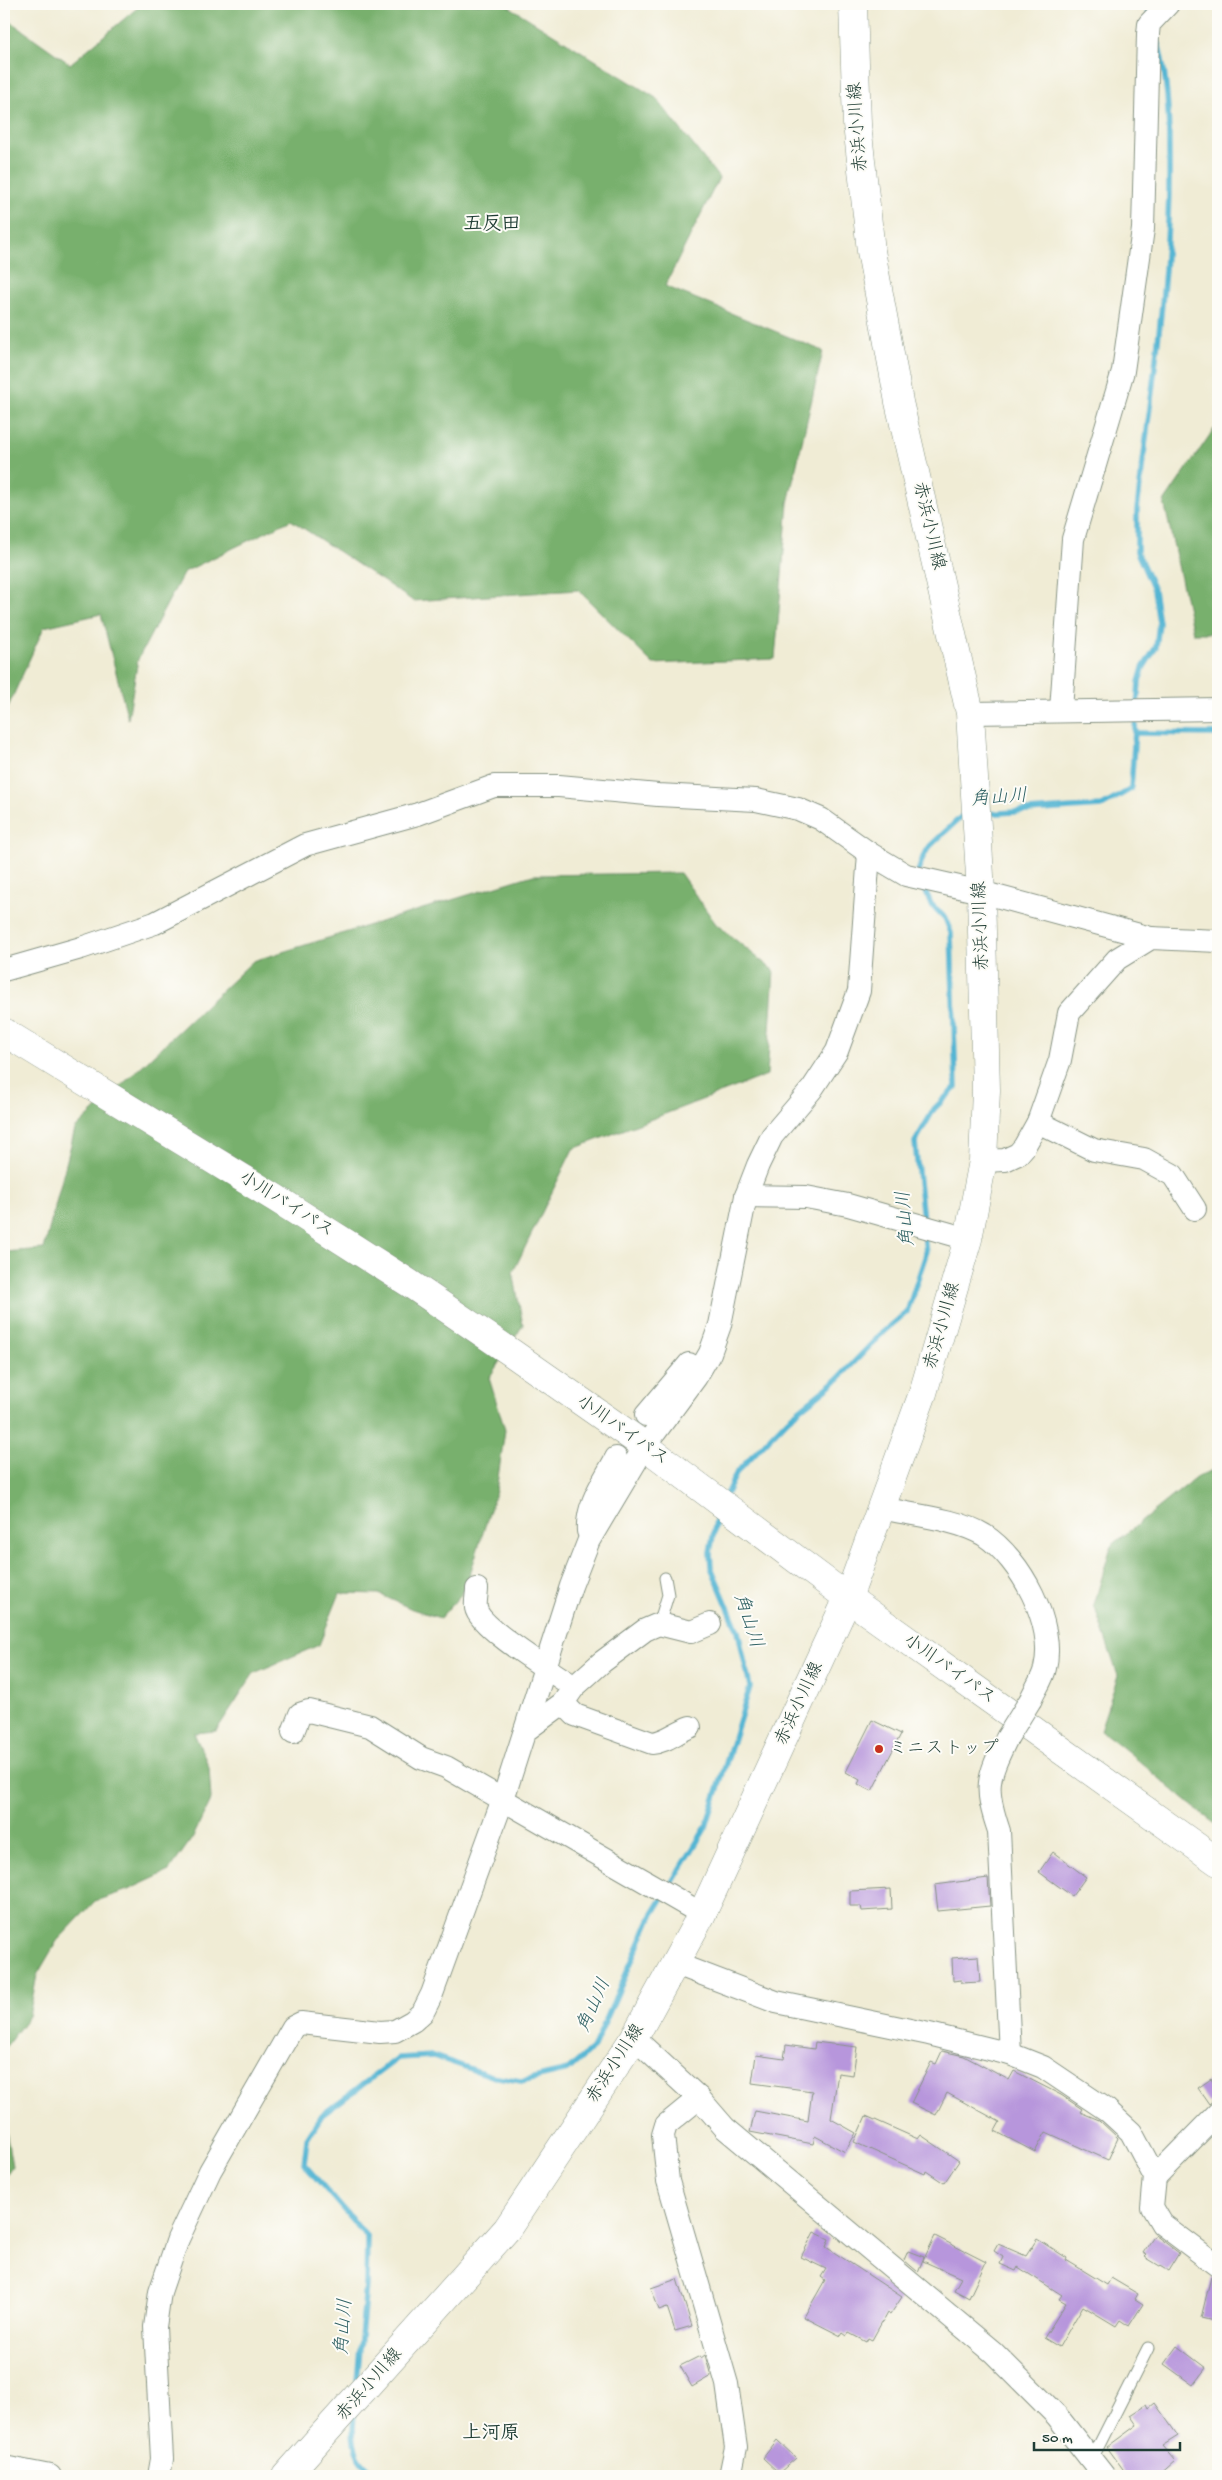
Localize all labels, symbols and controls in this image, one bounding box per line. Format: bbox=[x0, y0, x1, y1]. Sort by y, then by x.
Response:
street label: 赤浜小川線 bbox=[844, 81, 873, 173]
district label: 五反田 bbox=[463, 214, 521, 237]
street label: 赤浜小川線 bbox=[908, 480, 949, 572]
water label: 角山川 bbox=[970, 785, 1028, 812]
street label: 赤浜小川線 bbox=[969, 881, 994, 971]
street label: 小川バイパス bbox=[235, 1167, 338, 1242]
water label: 角山川 bbox=[892, 1190, 921, 1248]
street label: 赤浜小川線 bbox=[920, 1280, 965, 1372]
street label: 小川バイパス bbox=[572, 1391, 673, 1470]
water label: 角山川 bbox=[727, 1590, 768, 1652]
street label: 小川バイパス bbox=[899, 1630, 1000, 1709]
street label: 赤浜小川線 bbox=[771, 1658, 829, 1749]
place label: ミニストップ bbox=[889, 1738, 999, 1760]
marker: ミニストップ bbox=[873, 1743, 885, 1755]
water label: 角山川 bbox=[572, 1975, 617, 2037]
street label: 赤浜小川線 bbox=[582, 2020, 649, 2107]
water label: 角山川 bbox=[331, 2298, 358, 2356]
street label: 赤浜小川線 bbox=[332, 2343, 407, 2426]
scale bar bbox=[1034, 2420, 1181, 2452]
district label: 上河原 bbox=[462, 2422, 520, 2446]
text: 50 m bbox=[1042, 2430, 1073, 2448]

